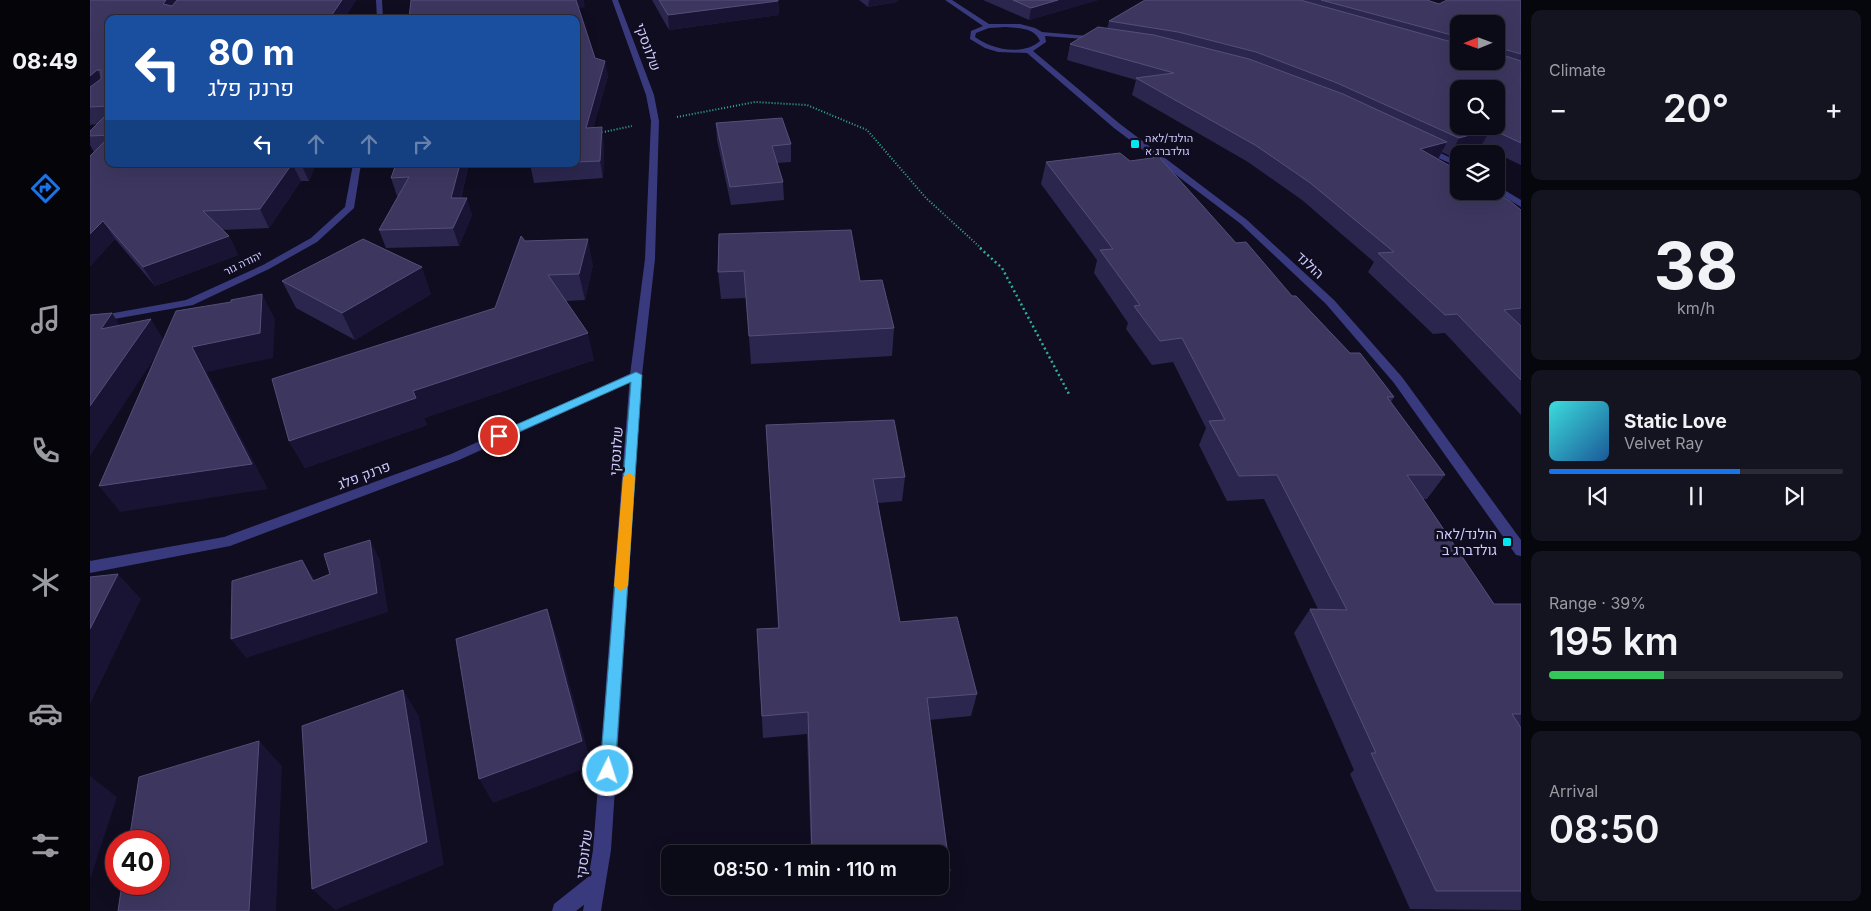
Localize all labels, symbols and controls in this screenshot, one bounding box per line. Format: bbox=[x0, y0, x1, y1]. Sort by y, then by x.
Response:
north arrow bbox=[1450, 15, 1505, 70]
map controls bbox=[1450, 15, 1505, 200]
street label: שלונסקי bbox=[632, 21, 665, 73]
text: 80 m bbox=[208, 31, 295, 73]
icon: left bbox=[125, 35, 190, 100]
text: 08:49 bbox=[12, 48, 78, 74]
text: Climate bbox=[1549, 60, 1606, 80]
text: פרנק פלג bbox=[208, 75, 294, 101]
button: search bbox=[1450, 80, 1505, 135]
text: 20° bbox=[1663, 85, 1729, 131]
text: − bbox=[1549, 92, 1568, 126]
text: + bbox=[1824, 92, 1843, 126]
icon: left bbox=[249, 130, 277, 158]
icon: ahead bbox=[302, 130, 330, 158]
icon: ahead bbox=[355, 130, 383, 158]
icon: right bbox=[408, 130, 436, 158]
place label: הולנד/לאה גולדברג א bbox=[1145, 131, 1193, 158]
marker: הולנד/לאה גולדברג א bbox=[1129, 138, 1141, 150]
button: layers bbox=[1450, 145, 1505, 200]
icon: directions bbox=[28, 171, 63, 206]
text: 38 bbox=[1654, 226, 1738, 305]
street label: יהודה גור bbox=[221, 248, 265, 278]
street label: הולנד bbox=[1293, 248, 1328, 282]
text: km/h bbox=[1677, 298, 1715, 318]
icon: music bbox=[28, 302, 63, 337]
text: Static Love bbox=[1624, 410, 1727, 433]
pin bbox=[478, 415, 520, 457]
icon: arrive bbox=[485, 422, 513, 450]
street label: שלונסקי bbox=[605, 426, 626, 476]
icon: phone bbox=[28, 433, 63, 468]
text: Velvet Ray bbox=[1624, 433, 1703, 453]
street label: פרנק פלג bbox=[335, 457, 392, 492]
icon: previous bbox=[1584, 482, 1612, 510]
icon: pause bbox=[1682, 482, 1710, 510]
icon: next bbox=[1780, 482, 1808, 510]
place label: הולנד/לאה גולדברג ב bbox=[1436, 525, 1497, 558]
marker: הולנד/לאה גולדברג ב bbox=[1501, 536, 1513, 548]
icon: climate bbox=[28, 565, 63, 600]
text: Range · 39% bbox=[1549, 593, 1646, 613]
text: 195 km bbox=[1549, 618, 1679, 664]
icon: car bbox=[28, 696, 63, 731]
position arrow bbox=[581, 744, 633, 796]
text: Arrival bbox=[1549, 781, 1598, 801]
text: 08:50 bbox=[1549, 806, 1659, 852]
icon: filters bbox=[28, 828, 63, 863]
street label: שלונסקי bbox=[572, 828, 595, 880]
speed limit sign: 40 bbox=[105, 830, 170, 895]
text: 08:50 · 1 min · 110 m bbox=[713, 858, 897, 881]

